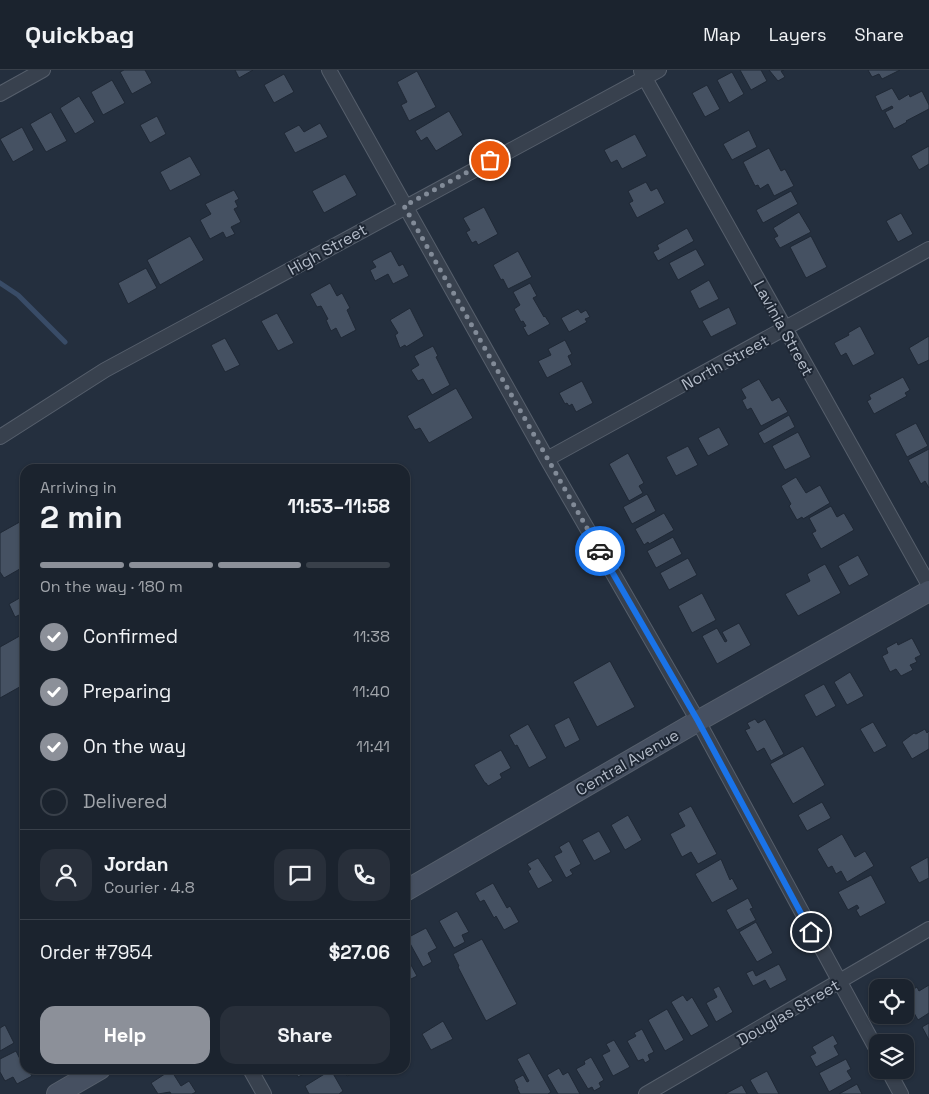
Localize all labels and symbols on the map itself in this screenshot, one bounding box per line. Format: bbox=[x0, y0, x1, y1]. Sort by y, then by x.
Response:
pin bbox=[469, 139, 511, 181]
street label: High Street bbox=[284, 219, 371, 280]
street label: Lavinia Street bbox=[749, 277, 818, 380]
street label: North Street bbox=[678, 330, 773, 395]
courier bbox=[575, 526, 625, 576]
street label: Central Avenue bbox=[572, 724, 683, 801]
pin bbox=[790, 911, 832, 953]
street label: Douglas Street bbox=[733, 975, 843, 1050]

